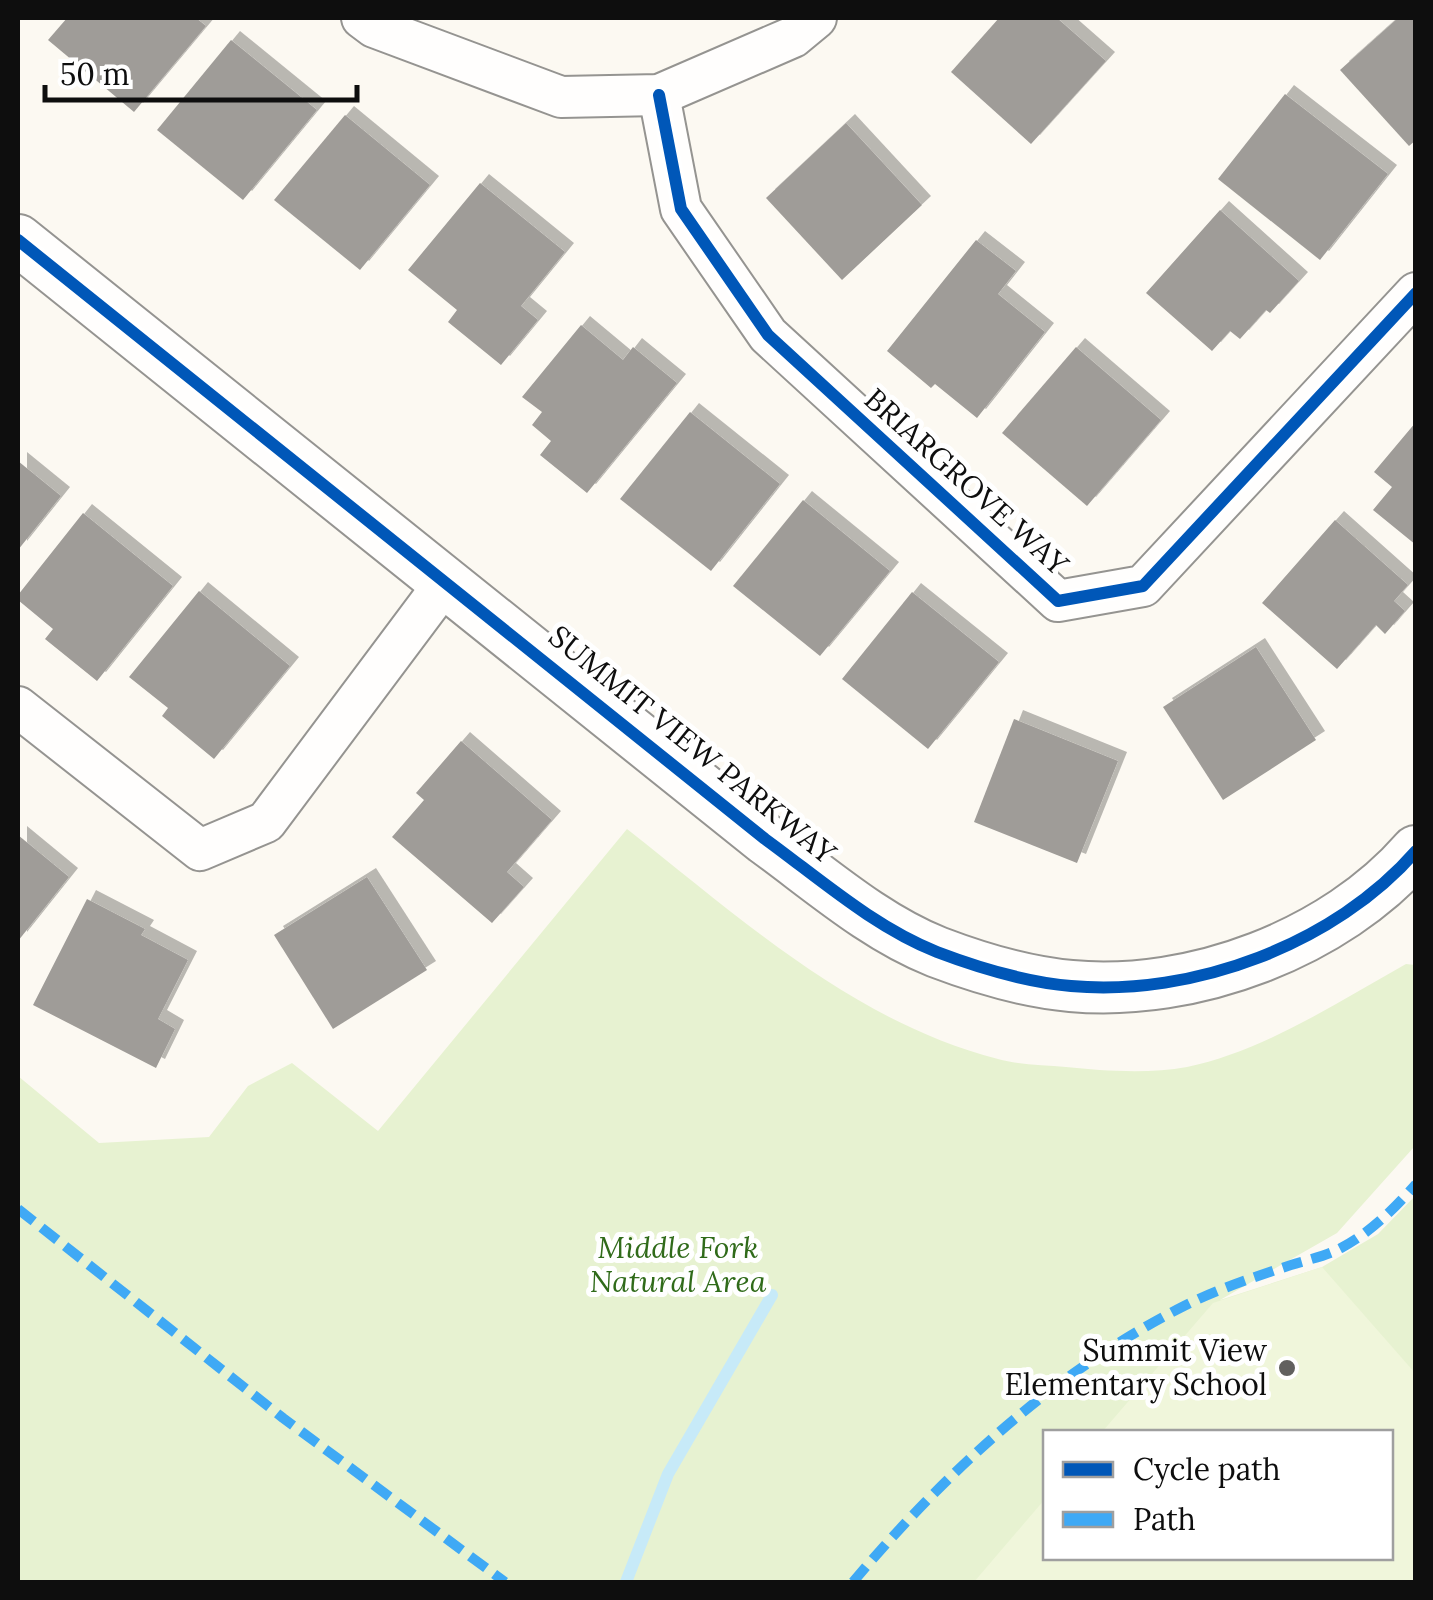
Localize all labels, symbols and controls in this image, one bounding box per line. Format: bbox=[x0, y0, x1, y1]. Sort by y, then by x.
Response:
scale bar bbox=[45, 40, 358, 102]
text: 50 m bbox=[60, 55, 130, 93]
street label: BRIARGROVE WAY bbox=[857, 380, 1077, 584]
street label: SUMMIT VIEW PARKWAY bbox=[541, 617, 845, 872]
park label: Middle Fork Natural Area bbox=[590, 1228, 767, 1300]
place label: Summit View Elementary School bbox=[1004, 1331, 1267, 1404]
marker: Summit View Elementary School bbox=[1276, 1357, 1298, 1379]
legend bbox=[1043, 1430, 1393, 1560]
text: Cycle path bbox=[1133, 1450, 1281, 1489]
text: Path bbox=[1133, 1500, 1196, 1538]

